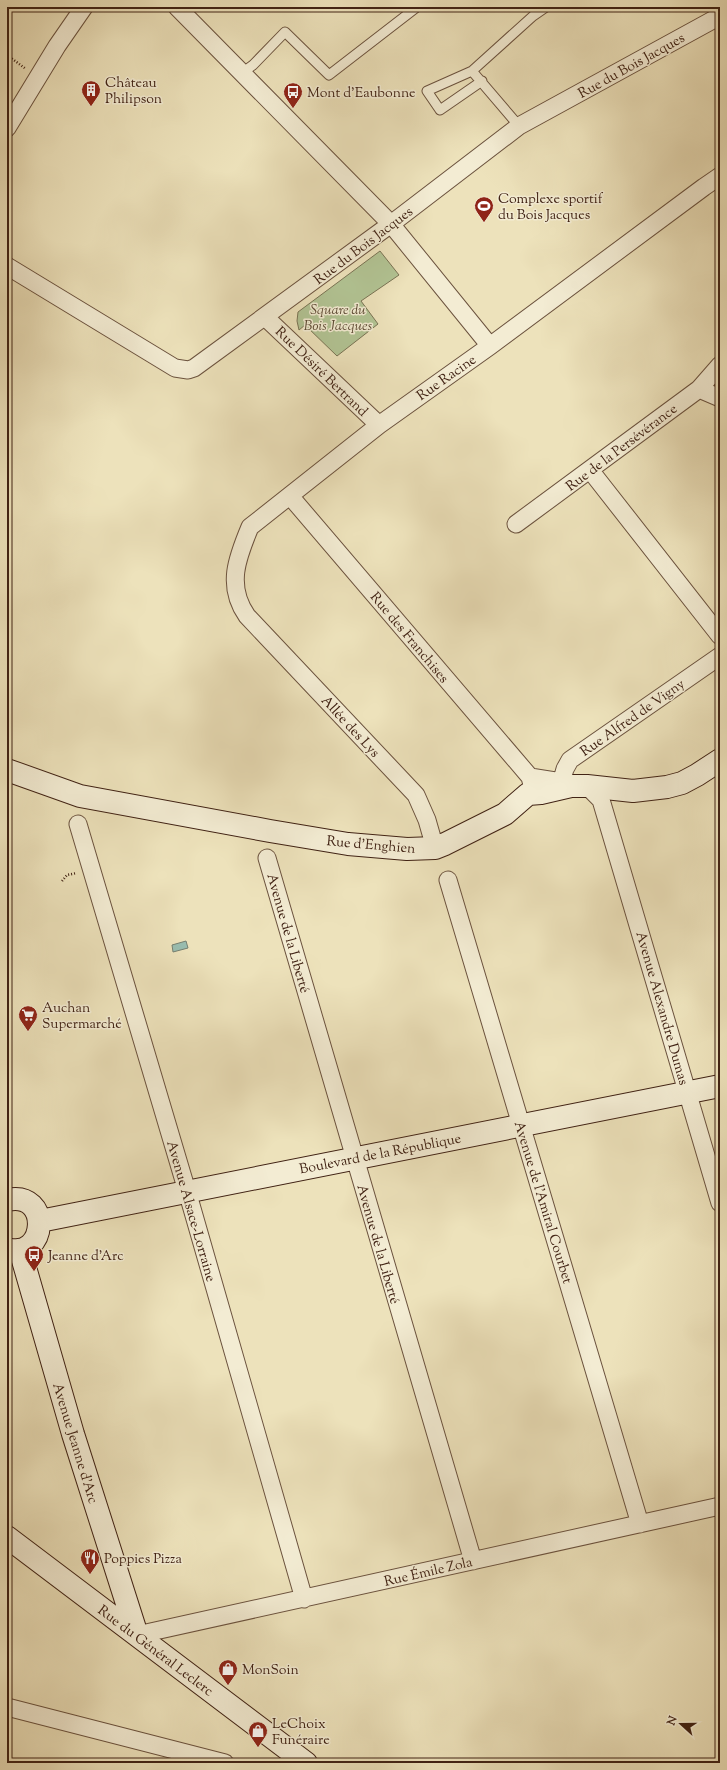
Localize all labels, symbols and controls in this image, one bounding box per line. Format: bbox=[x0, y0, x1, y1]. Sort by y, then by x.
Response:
street label: Rue du Bois Jacques bbox=[575, 29, 689, 104]
place label: Château Philipson bbox=[105, 74, 162, 110]
building icon: Château Philipson bbox=[80, 79, 102, 107]
bus stop icon: Mont d'Eaubonne bbox=[282, 81, 304, 109]
place label: Mont d'Eaubonne bbox=[307, 84, 416, 104]
place label: Complexe sportif du Bois Jacques bbox=[498, 190, 604, 226]
sports icon: Complexe sportif du Bois Jacques bbox=[473, 195, 495, 223]
street label: Rue du Bois Jacques bbox=[311, 203, 418, 291]
park label: Square du Bois Jacques bbox=[304, 301, 373, 337]
street label: Rue Désiré Bertrand bbox=[270, 323, 372, 422]
street label: Rue Racine bbox=[413, 351, 481, 406]
street label: Rue de la Persévérance bbox=[562, 400, 682, 497]
street label: Rue des Franchises bbox=[364, 588, 453, 688]
street label: Rue Alfred de Vigny bbox=[577, 675, 689, 762]
street label: Allée des Lys bbox=[316, 692, 384, 763]
street label: Rue d'Enghien bbox=[326, 832, 416, 860]
street label: Avenue de la Liberté bbox=[260, 871, 314, 996]
street label: Avenue Alexandre Dumas bbox=[630, 929, 693, 1088]
place label: Auchan Supermarché bbox=[42, 999, 122, 1035]
supermarket icon: Auchan Supermarché bbox=[17, 1004, 39, 1032]
street label: Avenue de l'Amiral Courbet bbox=[508, 1119, 576, 1287]
street label: Boulevard de la République bbox=[298, 1129, 463, 1180]
street label: Avenue Alsace-Lorraine bbox=[160, 1139, 220, 1285]
street label: Avenue de la Liberté bbox=[350, 1182, 404, 1307]
bus stop icon: Jeanne d'Arc bbox=[23, 1244, 45, 1272]
place label: Jeanne d'Arc bbox=[47, 1247, 124, 1267]
street label: Avenue Jeanne d'Arc bbox=[46, 1381, 102, 1506]
restaurant icon: Poppies Pizza bbox=[79, 1547, 101, 1575]
place label: Poppies Pizza bbox=[104, 1550, 182, 1570]
street label: Rue Émile Zola bbox=[382, 1553, 475, 1593]
street label: Rue du Général Leclerc bbox=[93, 1601, 217, 1702]
shop icon: MonSoin bbox=[217, 1658, 239, 1686]
place label: MonSoin bbox=[242, 1661, 299, 1681]
north arrow bbox=[661, 1704, 701, 1744]
text: N bbox=[663, 1714, 682, 1729]
place label: LeChoix Funéraire bbox=[272, 1715, 330, 1751]
shop icon: LeChoix Funéraire bbox=[247, 1720, 269, 1748]

